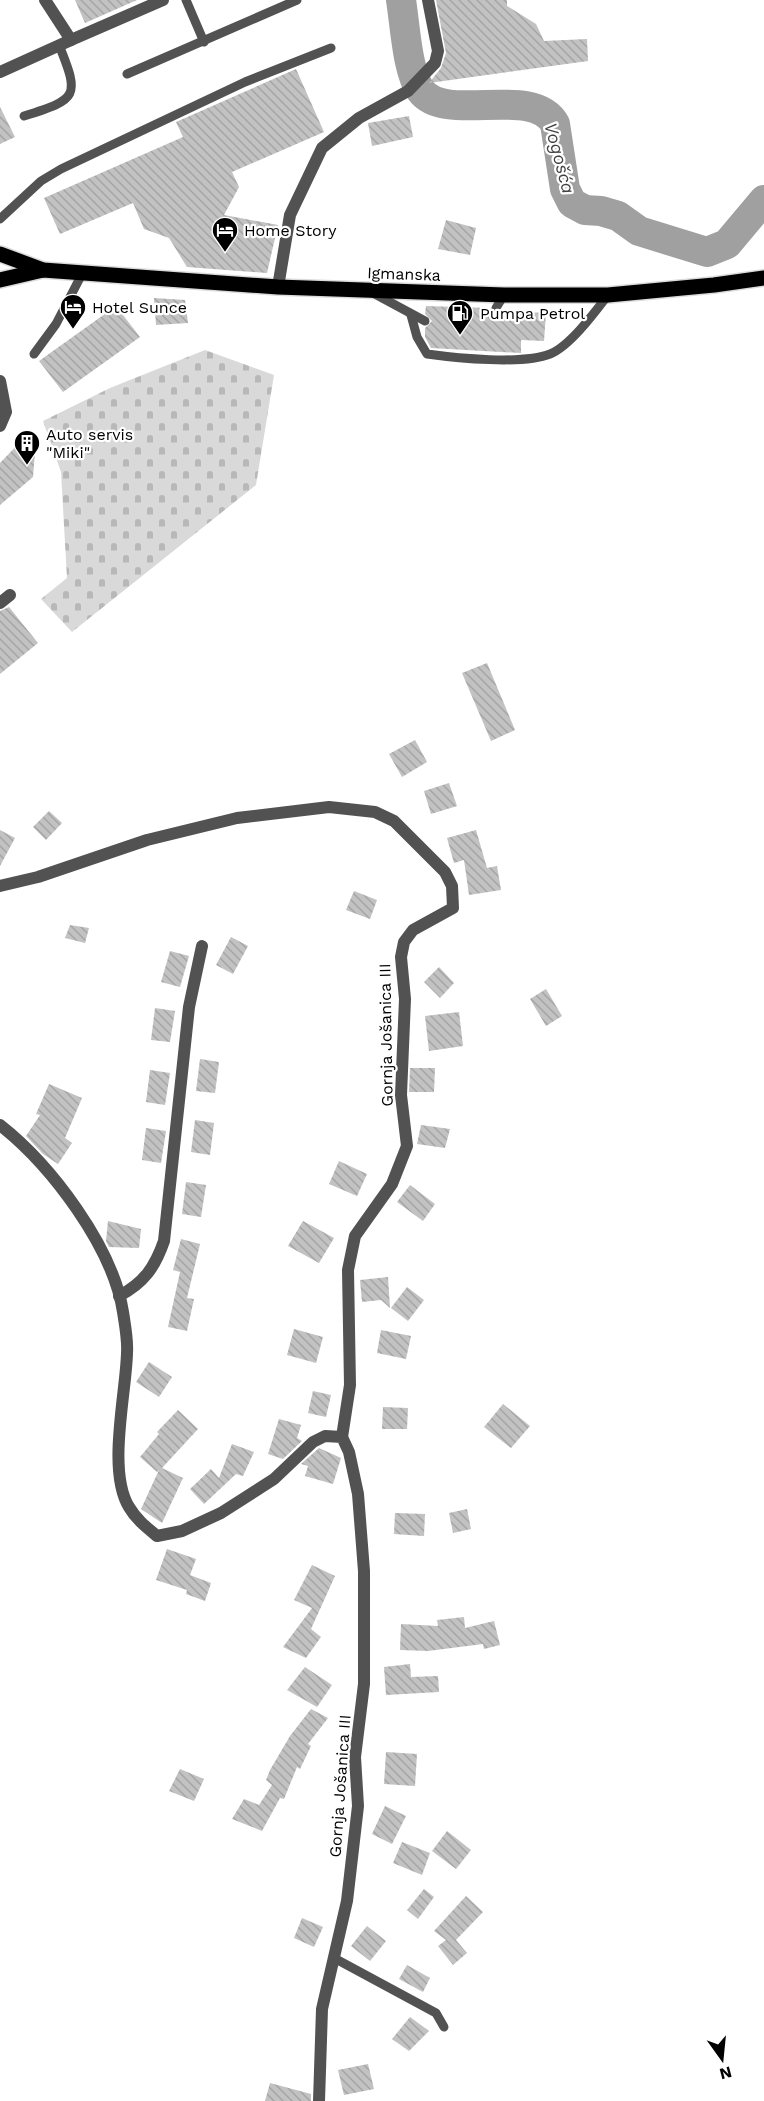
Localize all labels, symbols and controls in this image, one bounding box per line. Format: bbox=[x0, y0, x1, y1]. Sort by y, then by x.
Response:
water label: Vogošća bbox=[540, 120, 580, 196]
hotel icon: Home Story bbox=[210, 215, 240, 253]
place label: Home Story bbox=[244, 221, 337, 240]
street label: Igmanska bbox=[367, 263, 441, 285]
hotel icon: Hotel Sunce bbox=[58, 292, 88, 330]
place label: Hotel Sunce bbox=[92, 298, 187, 317]
fuel station icon: Pumpa Petrol bbox=[445, 298, 475, 336]
place label: Pumpa Petrol bbox=[480, 304, 585, 323]
place label: Auto servis "Miki" bbox=[46, 425, 133, 462]
building icon: Auto servis "Miki" bbox=[12, 428, 42, 466]
street label: Gornja Jošanica III bbox=[375, 963, 397, 1107]
street label: Gornja Jošanica III bbox=[326, 1714, 354, 1858]
north arrow bbox=[692, 2029, 752, 2089]
text: N bbox=[718, 2062, 734, 2084]

